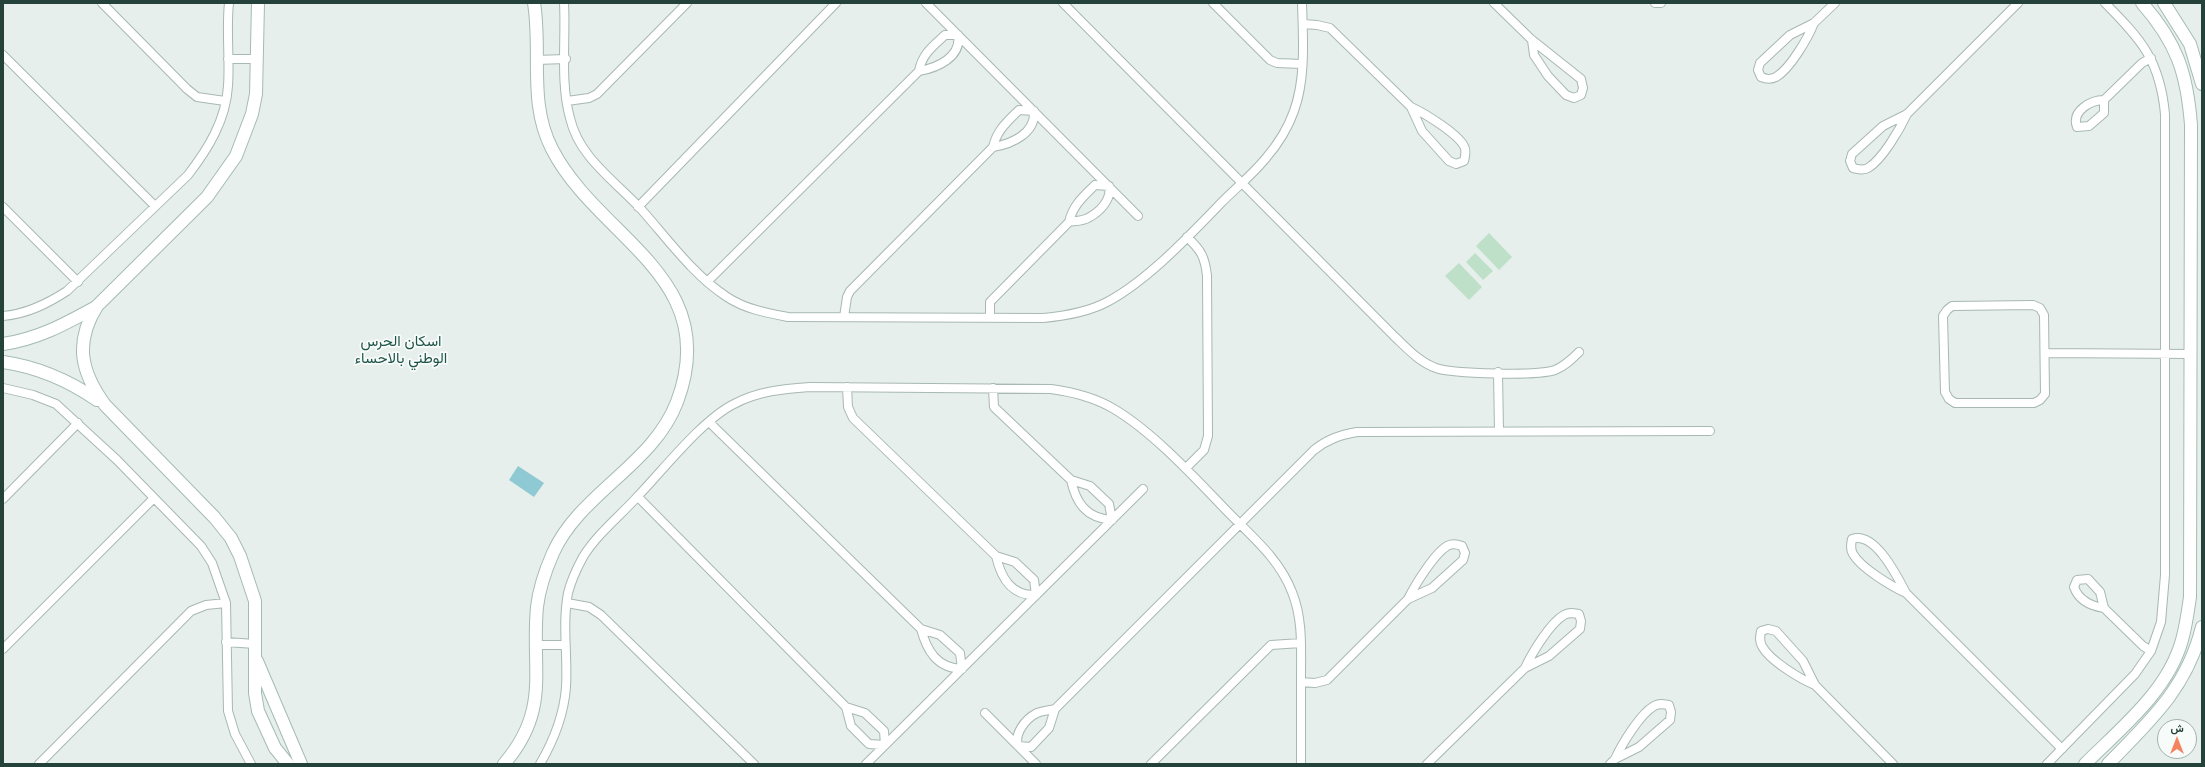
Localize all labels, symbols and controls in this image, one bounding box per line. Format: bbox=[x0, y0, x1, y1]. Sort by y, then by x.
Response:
district label: اسكان الحرس الوطني بالاحساء bbox=[355, 332, 447, 367]
north arrow bbox=[2157, 719, 2197, 759]
text: ش bbox=[2170, 721, 2184, 734]

